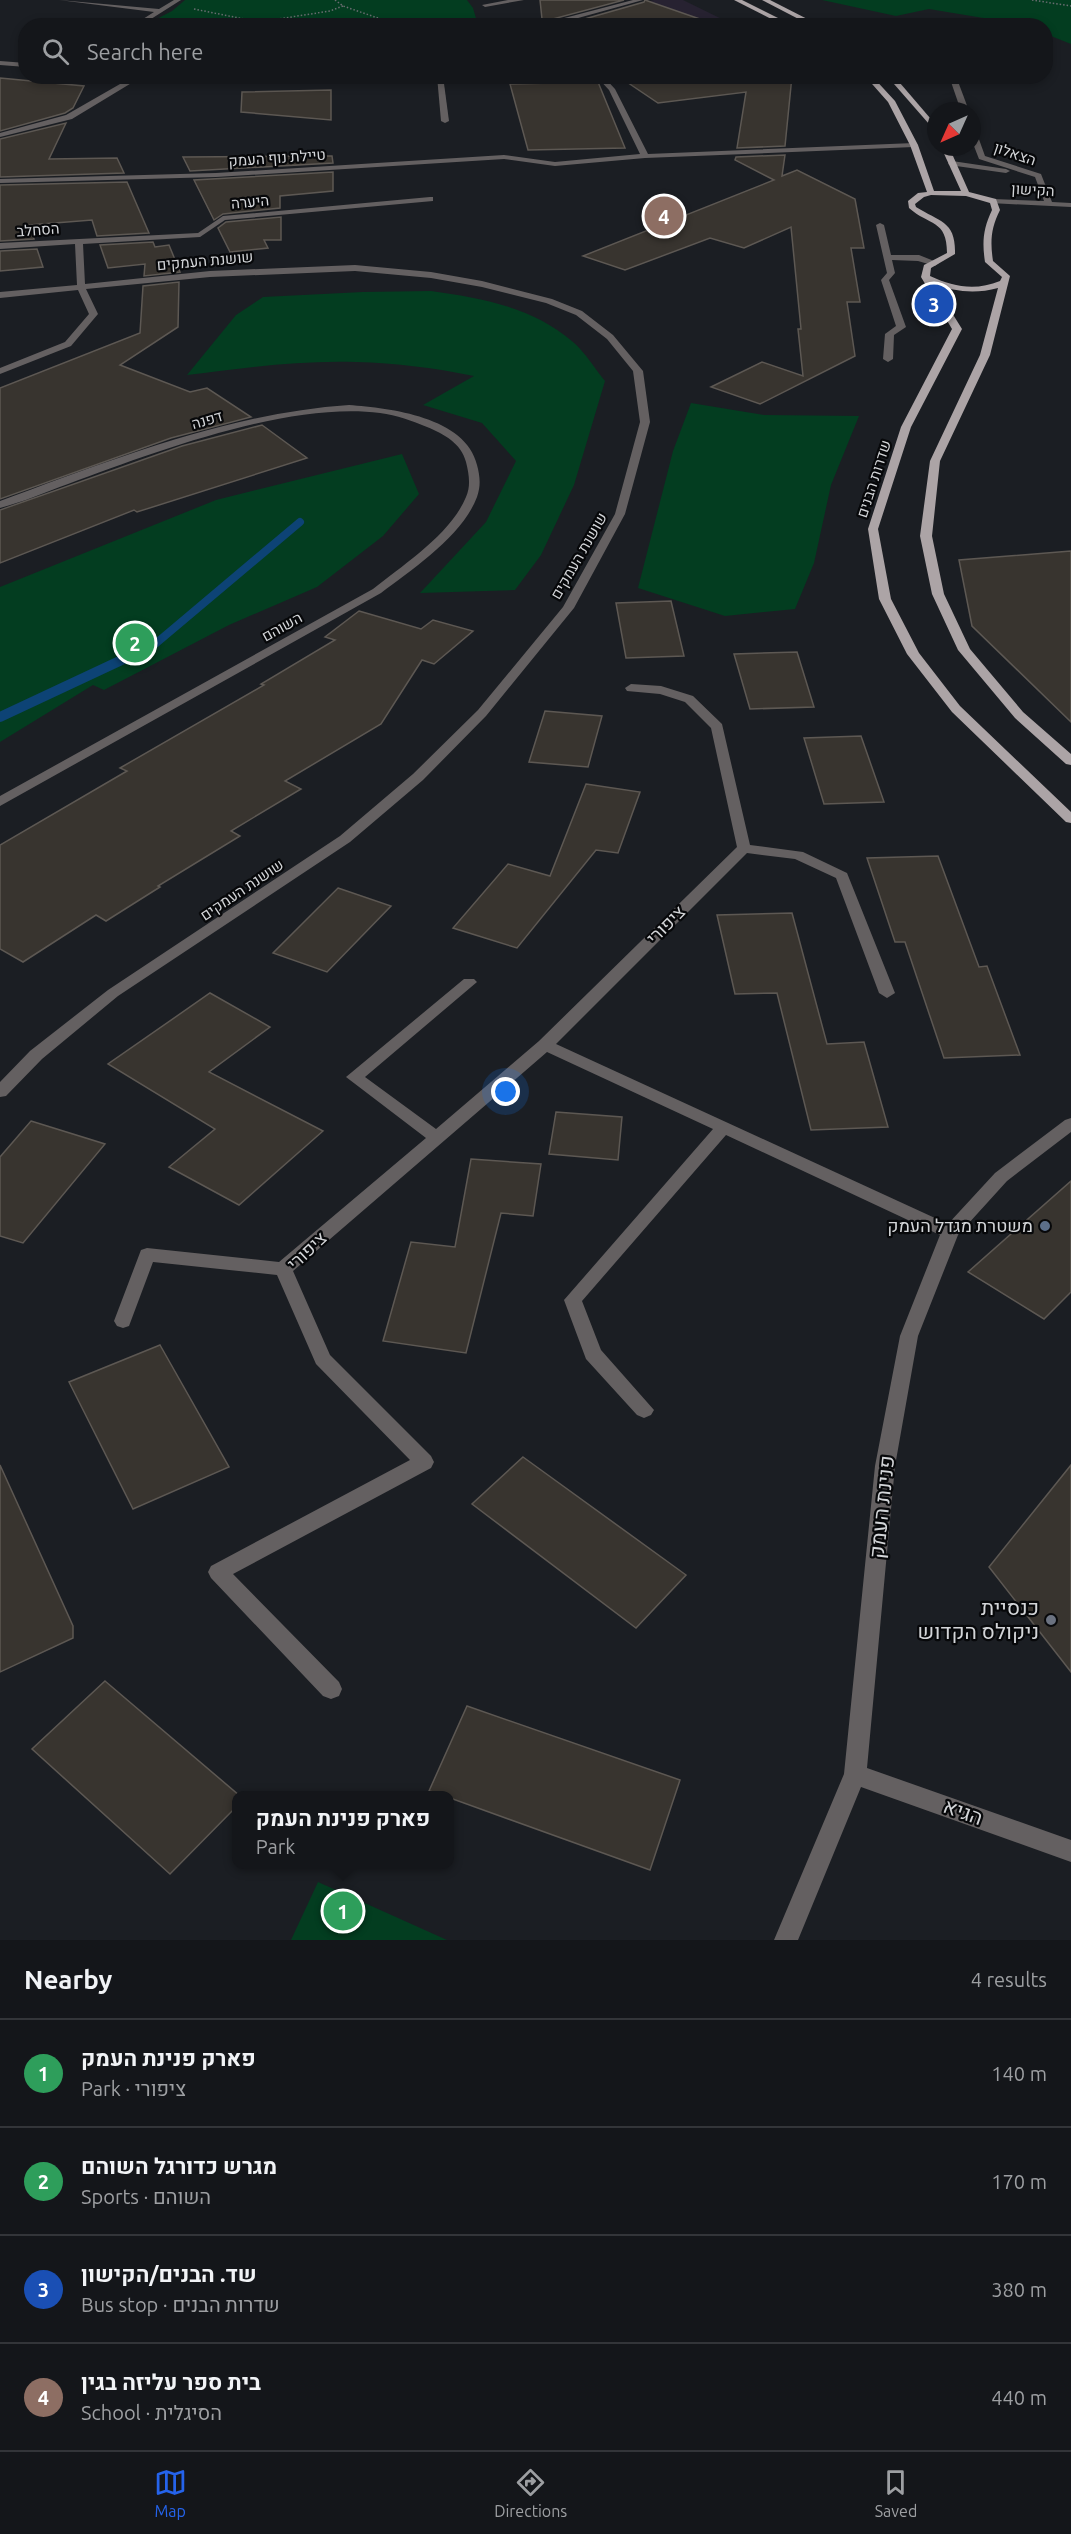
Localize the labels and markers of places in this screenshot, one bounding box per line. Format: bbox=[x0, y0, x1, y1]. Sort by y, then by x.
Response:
pin: 4 bbox=[644, 194, 684, 238]
pin: 3 bbox=[914, 282, 954, 326]
pin: 2 bbox=[116, 620, 154, 666]
place label: משטרת מגדל העמק bbox=[887, 1215, 1033, 1236]
marker: משטרת מגדל העמק bbox=[1038, 1219, 1052, 1233]
place label: כנסיית ניקולס הקדוש bbox=[918, 1595, 1039, 1643]
marker: כנסיית ניקולס הקדוש bbox=[1044, 1613, 1058, 1627]
pin: 1 bbox=[324, 1888, 362, 1934]

